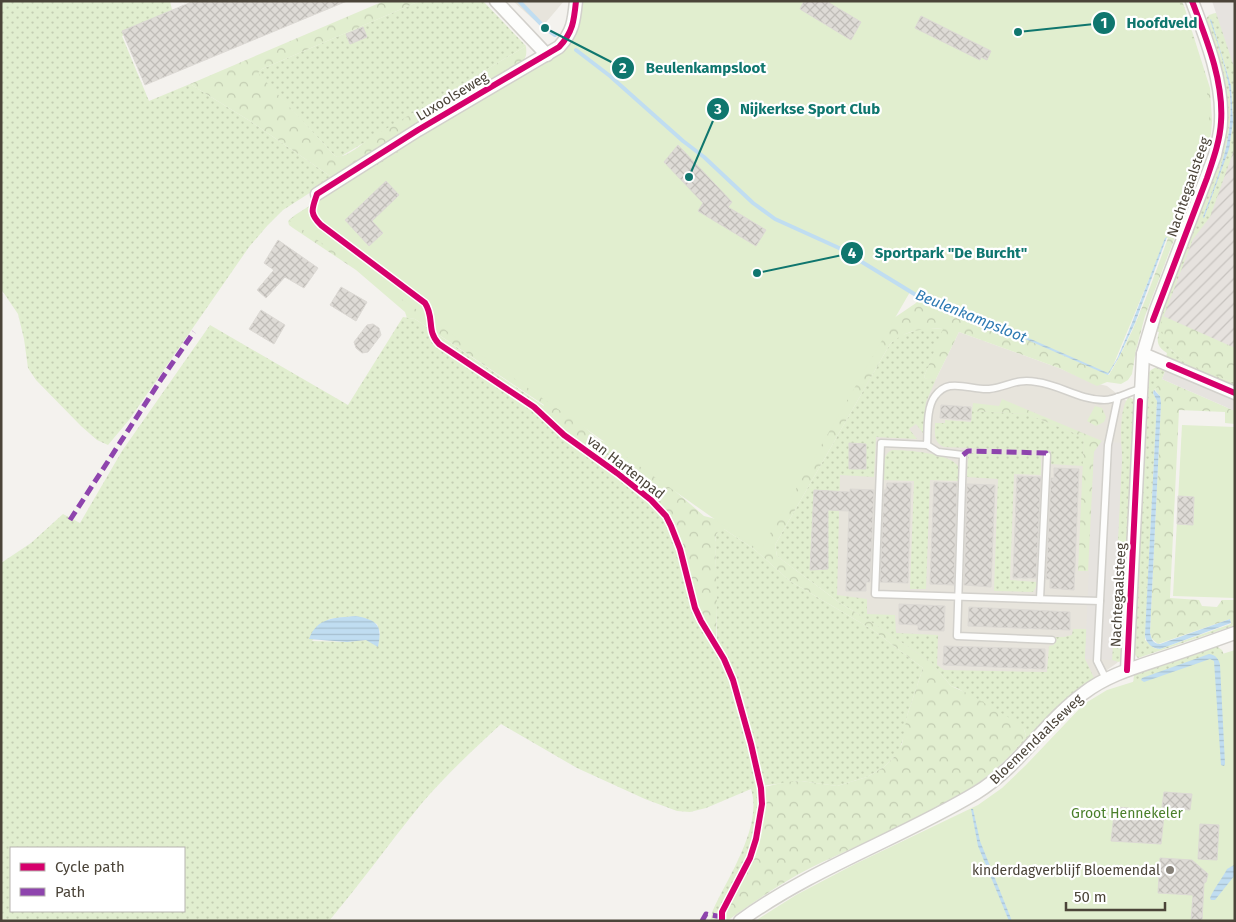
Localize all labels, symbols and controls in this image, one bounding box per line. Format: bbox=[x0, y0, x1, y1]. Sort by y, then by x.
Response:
callout: Hoofdveld bbox=[1091, 8, 1207, 38]
text: 1 bbox=[1101, 14, 1107, 32]
text: Hoofdveld bbox=[1127, 14, 1197, 32]
callout: Beulenkampsloot bbox=[611, 53, 776, 83]
text: 2 bbox=[619, 59, 627, 77]
text: Beulenkampsloot bbox=[646, 59, 766, 77]
street label: Luxoolseweg bbox=[413, 68, 492, 125]
callout: Nijkerkse Sport Club bbox=[705, 94, 890, 124]
text: 3 bbox=[713, 100, 722, 118]
text: Nijkerkse Sport Club bbox=[740, 100, 880, 118]
street label: Nachtegaalsteeg bbox=[1163, 134, 1214, 239]
callout: Sportpark "De Burcht" bbox=[840, 238, 1037, 268]
text: 4 bbox=[848, 244, 857, 262]
text: Sportpark "De Burcht" bbox=[875, 244, 1027, 262]
water label: Beulenkampsloot bbox=[913, 286, 1030, 347]
street label: van Hartenpad bbox=[584, 432, 668, 503]
street label: Nachtegaalsteeg bbox=[1107, 542, 1130, 648]
street label: Bloemendaalseweg bbox=[986, 690, 1087, 788]
park label: Groot Hennekeler bbox=[1071, 805, 1184, 822]
legend bbox=[10, 847, 185, 912]
text: Cycle path bbox=[55, 858, 125, 876]
place label: kinderdagverblijf Bloemendal bbox=[972, 862, 1160, 879]
marker: kinderdagverblijf Bloemendal bbox=[1164, 864, 1176, 876]
scale bar bbox=[1066, 880, 1165, 912]
text: Path bbox=[55, 883, 85, 901]
text: 50 m bbox=[1074, 888, 1107, 906]

